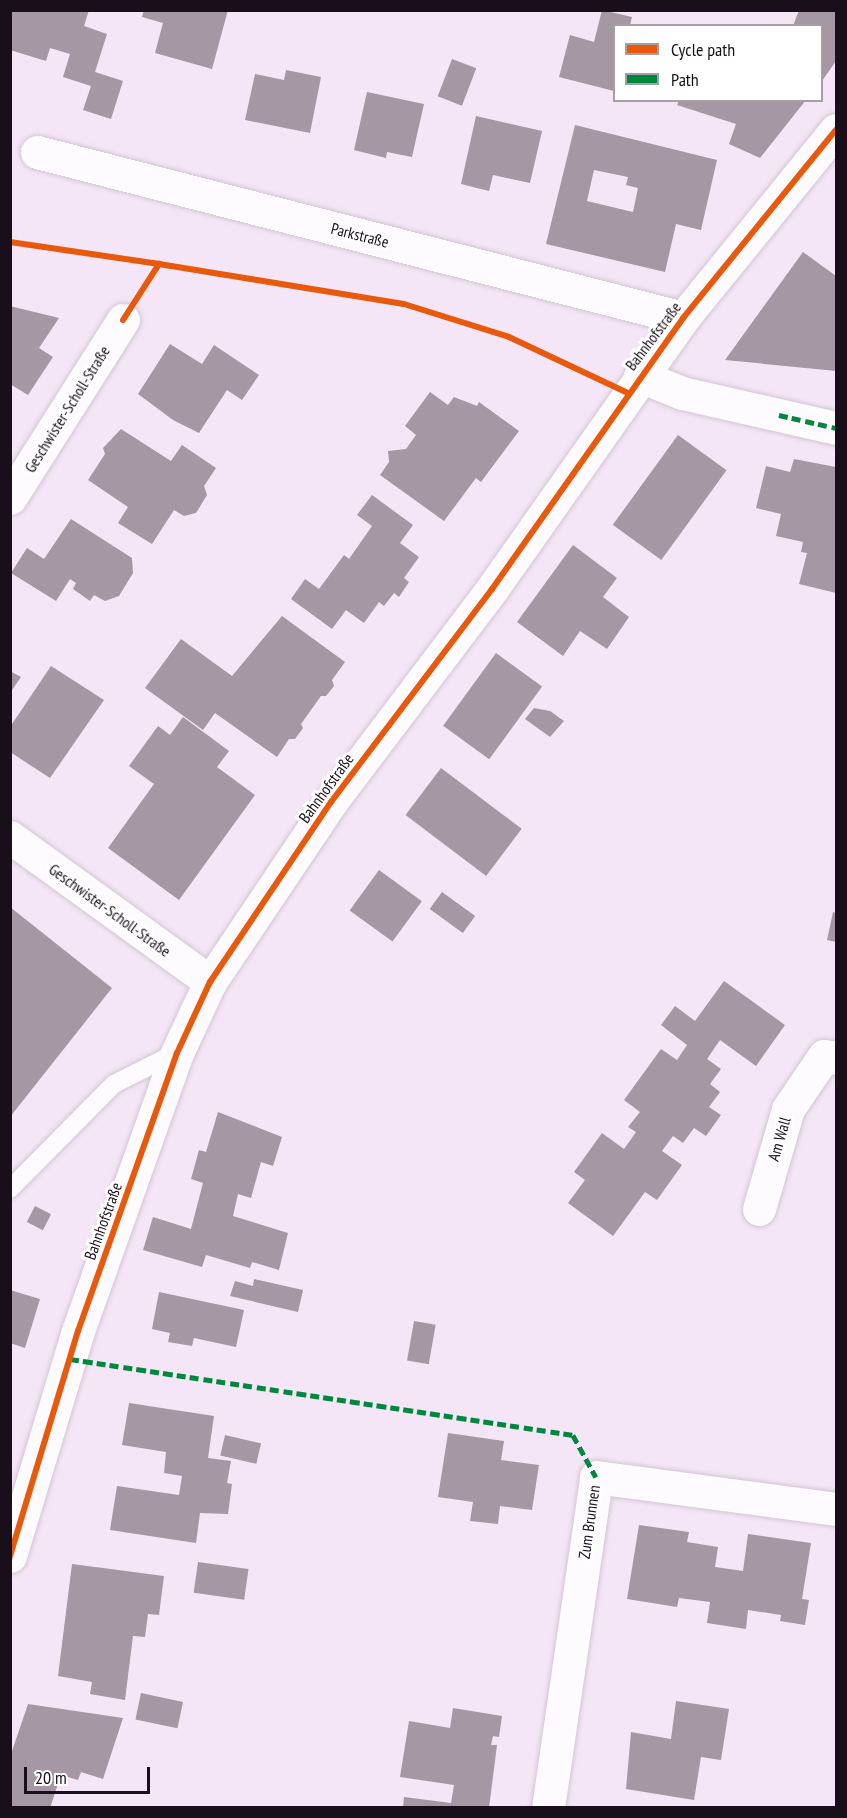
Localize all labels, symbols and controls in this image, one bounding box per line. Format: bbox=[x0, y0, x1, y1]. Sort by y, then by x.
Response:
legend bbox=[613, 24, 823, 102]
text: Cycle path bbox=[671, 38, 735, 61]
text: Path bbox=[671, 68, 699, 91]
street label: Parkstraße bbox=[329, 219, 391, 251]
street label: Bahnhofstraße bbox=[621, 298, 685, 374]
street label: Geschwister-Scholl-Straße bbox=[20, 342, 114, 476]
street label: Bahnhofstraße bbox=[294, 750, 358, 826]
street label: Geschwister-Scholl-Straße bbox=[45, 859, 175, 961]
street label: Am Wall bbox=[764, 1115, 794, 1163]
street label: Bahnhofstraße bbox=[80, 1180, 126, 1262]
street label: Zum Brunnen bbox=[574, 1484, 604, 1560]
scale bar bbox=[27, 1755, 153, 1793]
text: 20 m bbox=[35, 1766, 67, 1789]

